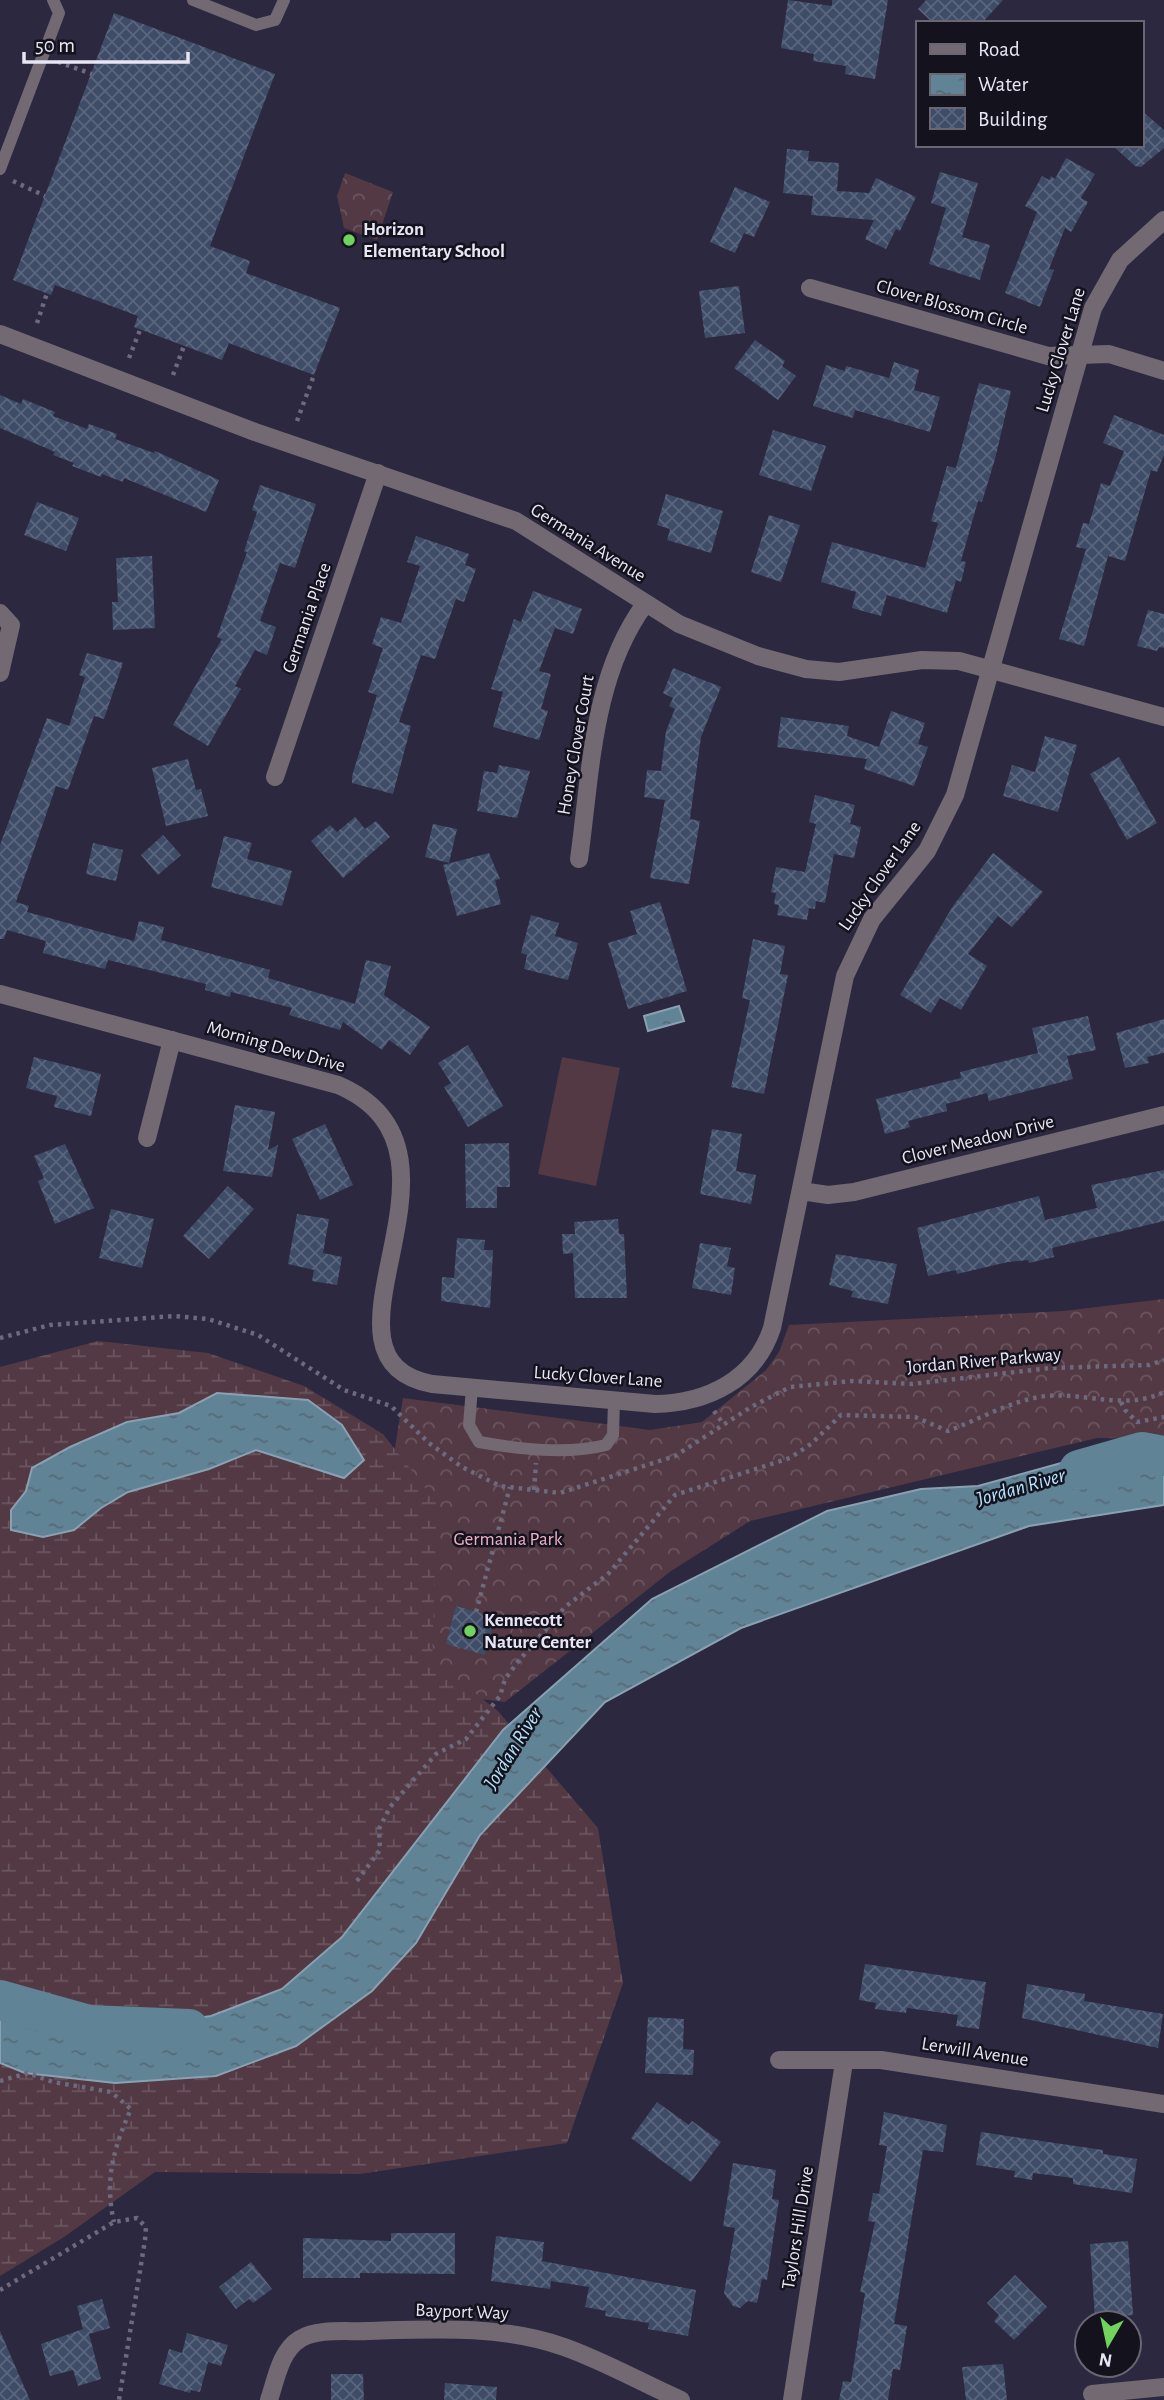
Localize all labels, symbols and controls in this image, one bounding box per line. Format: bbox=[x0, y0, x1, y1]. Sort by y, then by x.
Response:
scale bar bbox=[24, 21, 189, 65]
legend bbox=[916, 21, 1143, 147]
text: 50 m bbox=[35, 35, 75, 56]
text: Road bbox=[978, 39, 1020, 60]
text: Water bbox=[978, 74, 1028, 95]
text: Building bbox=[978, 109, 1048, 130]
place label: Horizon Elementary School bbox=[363, 220, 505, 261]
marker: Horizon Elementary School bbox=[341, 232, 357, 248]
street label: Clover Blossom Circle bbox=[874, 276, 1030, 338]
street label: Lucky Clover Lane bbox=[1033, 285, 1089, 415]
street label: Germania Avenue bbox=[527, 500, 649, 586]
street label: Germania Place bbox=[279, 560, 335, 676]
street label: Honey Clover Court bbox=[554, 674, 598, 816]
street label: Lucky Clover Lane bbox=[835, 818, 925, 934]
street label: Morning Dew Drive bbox=[205, 1018, 347, 1076]
street label: Clover Meadow Drive bbox=[900, 1112, 1056, 1168]
street label: Jordan River Parkway bbox=[906, 1345, 1062, 1377]
street label: Lucky Clover Lane bbox=[533, 1363, 663, 1391]
water label: Jordan River bbox=[973, 1464, 1069, 1510]
park label: Germania Park bbox=[454, 1530, 563, 1549]
place label: Kennecott Nature Center bbox=[484, 1611, 592, 1652]
marker: Kennecott Nature Center bbox=[462, 1623, 478, 1639]
water label: Jordan River bbox=[479, 1703, 547, 1793]
street label: Lerwill Avenue bbox=[920, 2034, 1030, 2070]
street label: Taylors Hill Drive bbox=[779, 2165, 817, 2291]
street label: Bayport Way bbox=[415, 2301, 509, 2323]
north arrow bbox=[1073, 2309, 1143, 2379]
text: N bbox=[1098, 2349, 1114, 2370]

